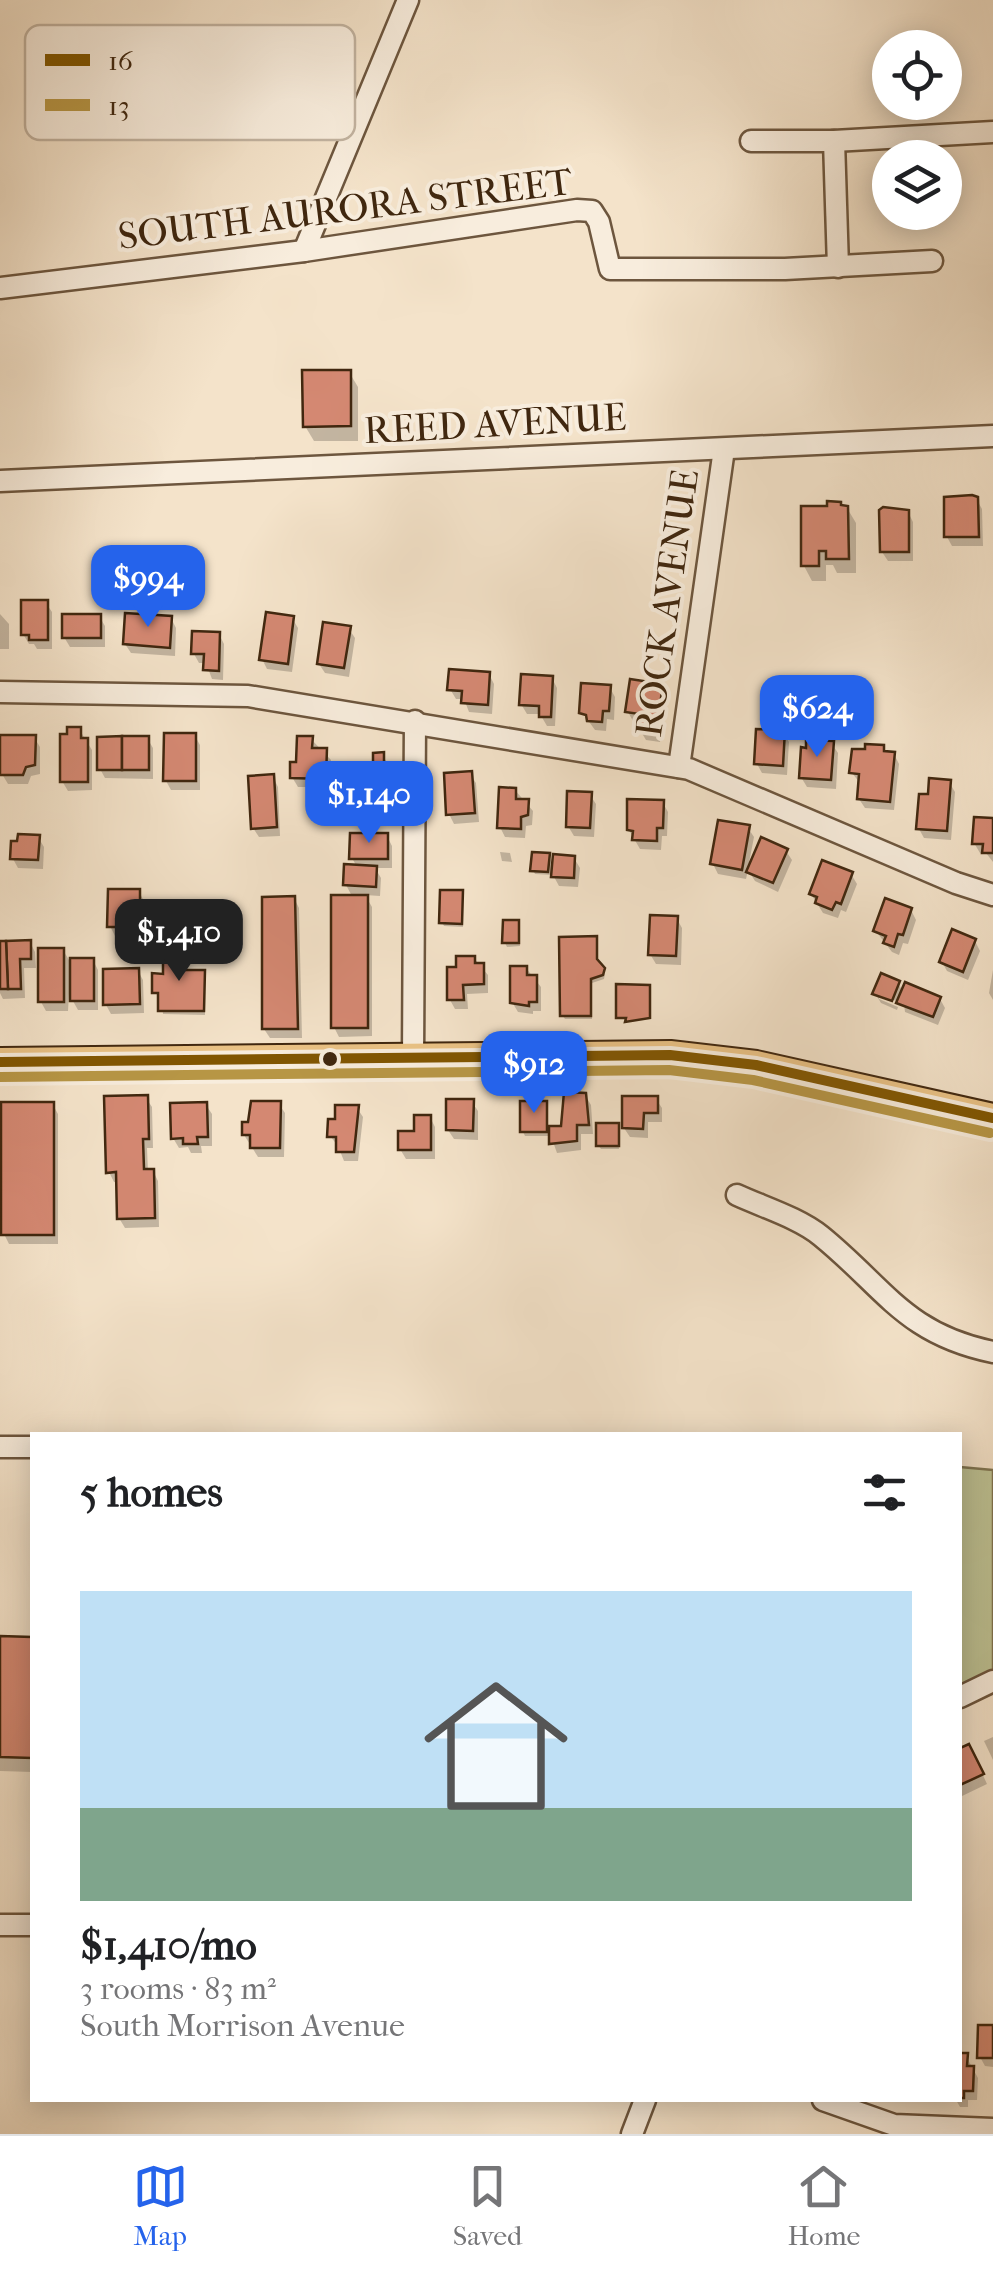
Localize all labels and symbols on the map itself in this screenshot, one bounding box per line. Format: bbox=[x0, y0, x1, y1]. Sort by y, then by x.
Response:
legend bbox=[25, 25, 355, 140]
text: 16 bbox=[108, 44, 134, 77]
text: 13 bbox=[108, 89, 129, 122]
street label: SOUTH AURORA STREET bbox=[116, 159, 575, 259]
street label: REED AVENUE bbox=[363, 395, 627, 453]
street label: ROCK AVENUE bbox=[626, 466, 708, 740]
pin: $994 bbox=[89, 545, 207, 630]
pin: $624 bbox=[758, 675, 876, 760]
pin: $1,140 bbox=[288, 761, 450, 846]
pin: $1,410 bbox=[98, 899, 260, 984]
pin: $912 bbox=[475, 1031, 593, 1116]
unlabelled marker bbox=[320, 1049, 340, 1069]

